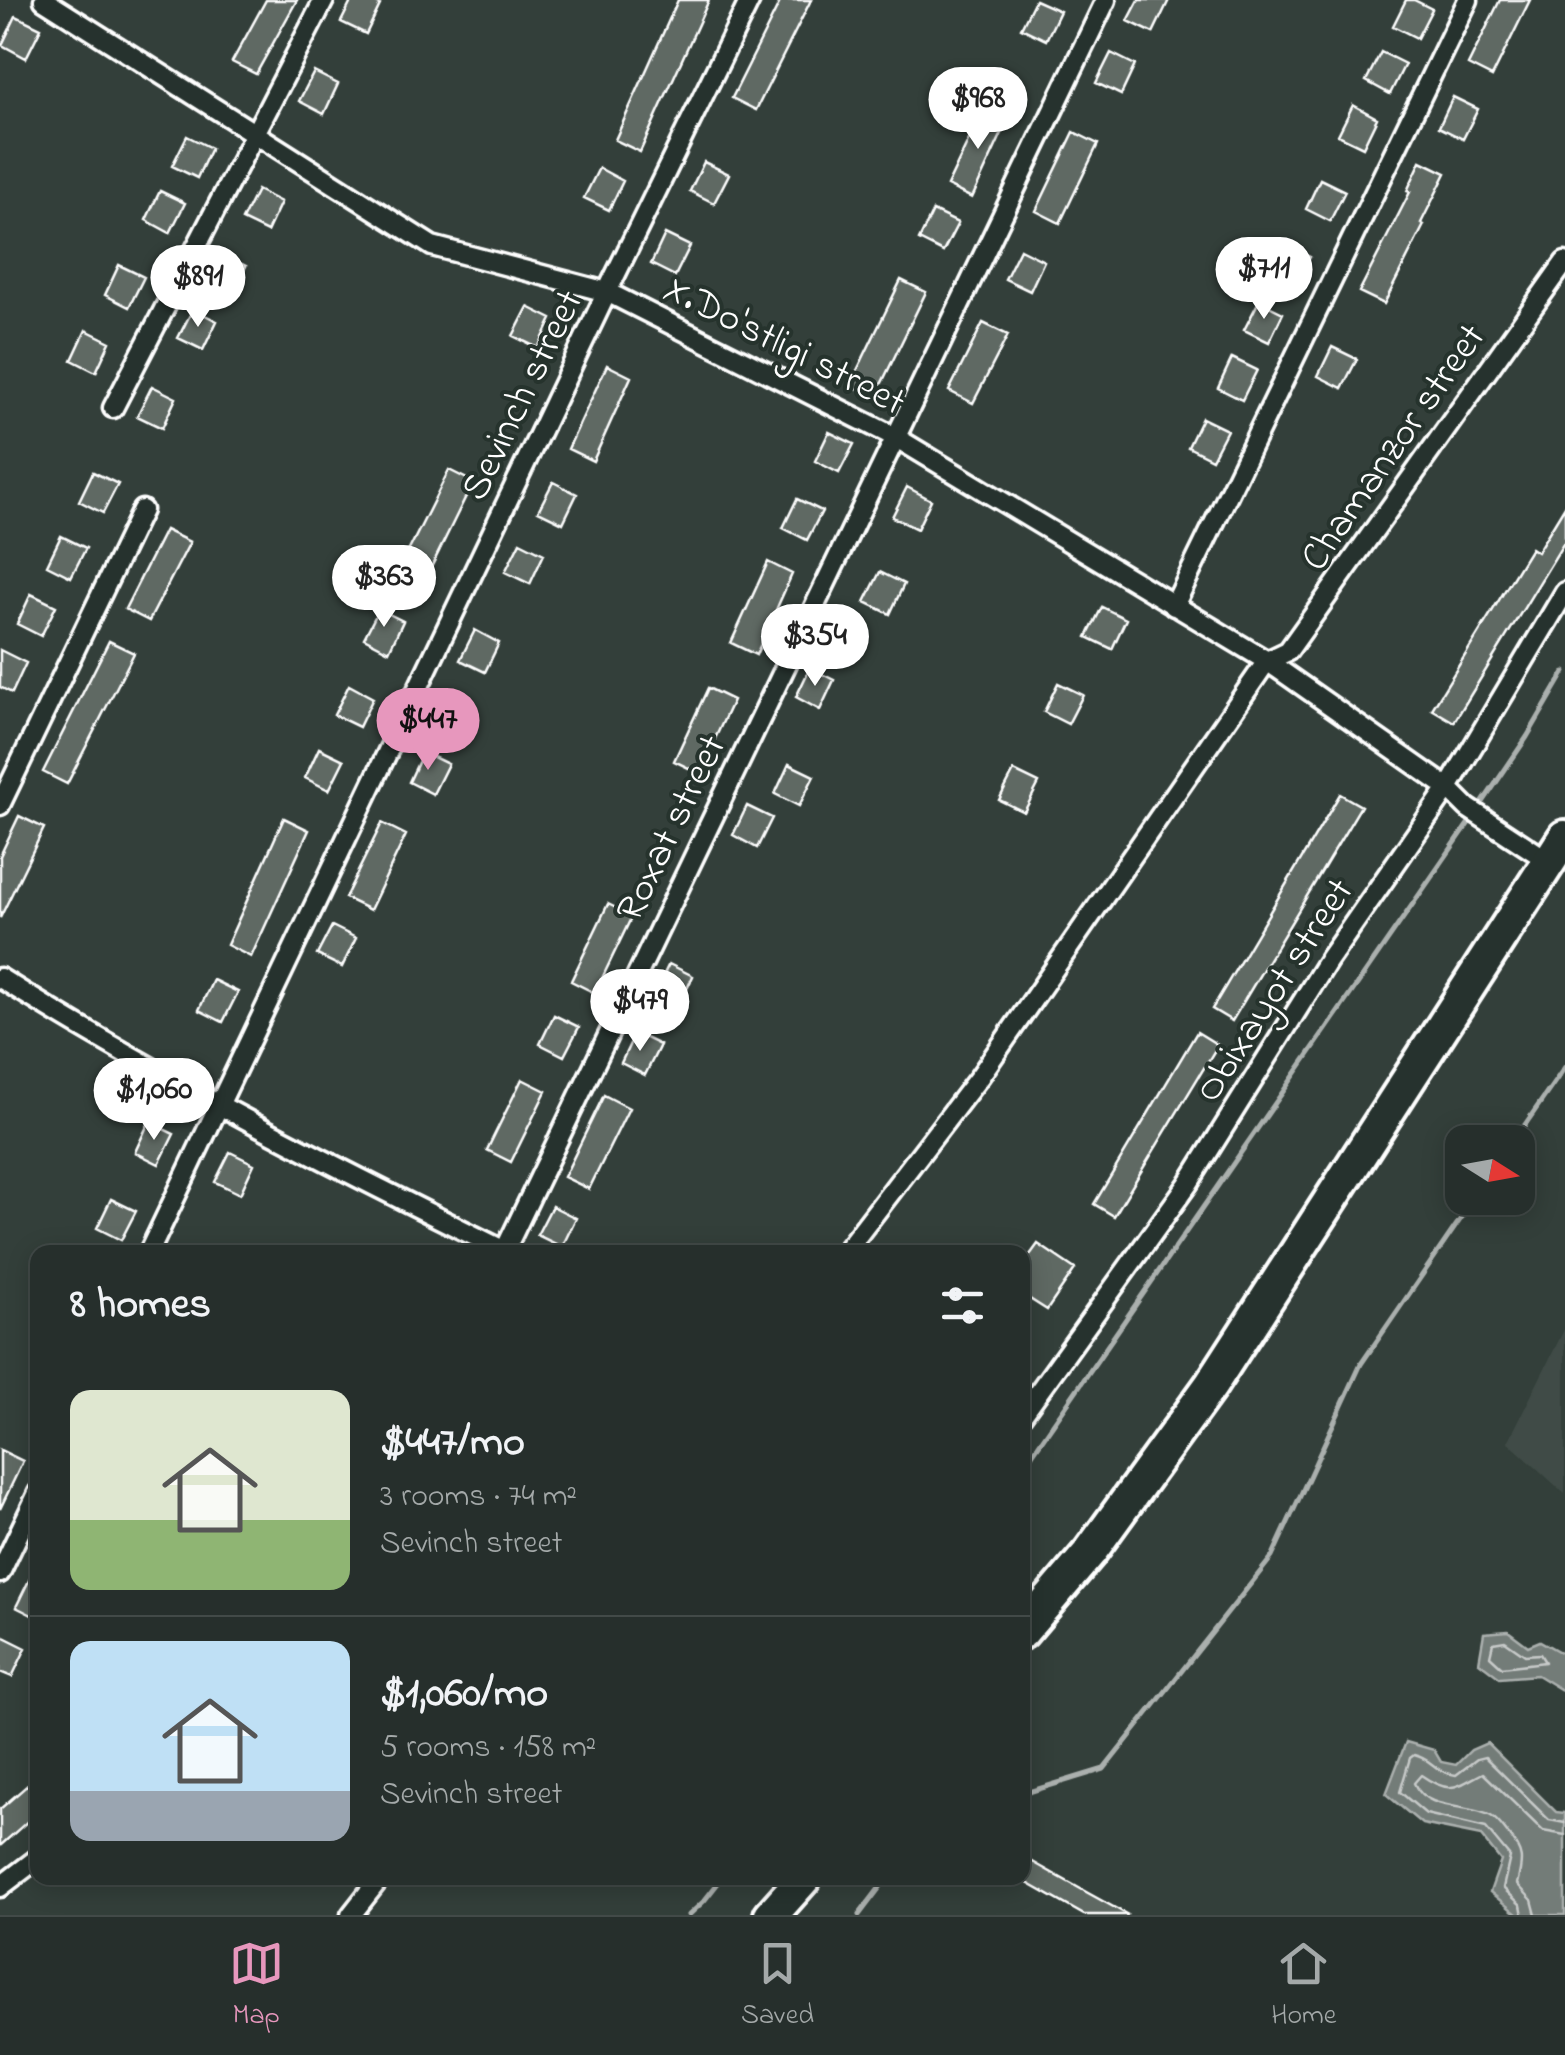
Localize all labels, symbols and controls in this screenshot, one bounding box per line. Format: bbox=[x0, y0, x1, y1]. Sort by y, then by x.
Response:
pin: $968 bbox=[919, 67, 1037, 152]
text: $968 bbox=[950, 76, 1006, 123]
pin: $711 bbox=[1205, 237, 1323, 322]
pin: $891 bbox=[139, 245, 257, 330]
text: $711 bbox=[1238, 246, 1290, 293]
text: $891 bbox=[172, 254, 224, 301]
street label: X.Do'stligi street bbox=[653, 261, 915, 433]
street label: Sevinch street bbox=[448, 280, 601, 511]
street label: Chamanzor street bbox=[1287, 313, 1502, 584]
pin: $363 bbox=[325, 545, 443, 630]
text: $363 bbox=[354, 554, 414, 601]
pin: $354 bbox=[756, 604, 874, 689]
text: $354 bbox=[783, 613, 847, 660]
pin: $447 bbox=[369, 688, 487, 773]
text: $447 bbox=[399, 697, 457, 744]
street label: Roxat street bbox=[602, 726, 744, 932]
street label: Obixayot street bbox=[1181, 867, 1371, 1115]
pin: $479 bbox=[581, 969, 699, 1054]
text: $479 bbox=[612, 978, 668, 1025]
pin: $1,060 bbox=[73, 1058, 235, 1143]
text: $1,060 bbox=[116, 1067, 192, 1114]
north arrow bbox=[1445, 1125, 1535, 1215]
map controls bbox=[1445, 1125, 1535, 1215]
text: 8 homes bbox=[70, 1275, 211, 1336]
icon: filters bbox=[935, 1278, 990, 1333]
text: $447/mo bbox=[380, 1413, 525, 1474]
icon: home bbox=[150, 1430, 270, 1550]
text: 3 rooms · 74 m² bbox=[380, 1474, 577, 1521]
text: Sevinch street bbox=[380, 1521, 563, 1568]
text: $1,060/mo bbox=[380, 1664, 548, 1725]
icon: home bbox=[150, 1681, 270, 1801]
text: 5 rooms · 158 m² bbox=[380, 1725, 596, 1772]
text: Sevinch street bbox=[380, 1772, 563, 1819]
tab: Map bbox=[229, 1936, 284, 2037]
tab: Saved bbox=[741, 1936, 814, 2037]
tab: Home bbox=[1271, 1936, 1336, 2037]

